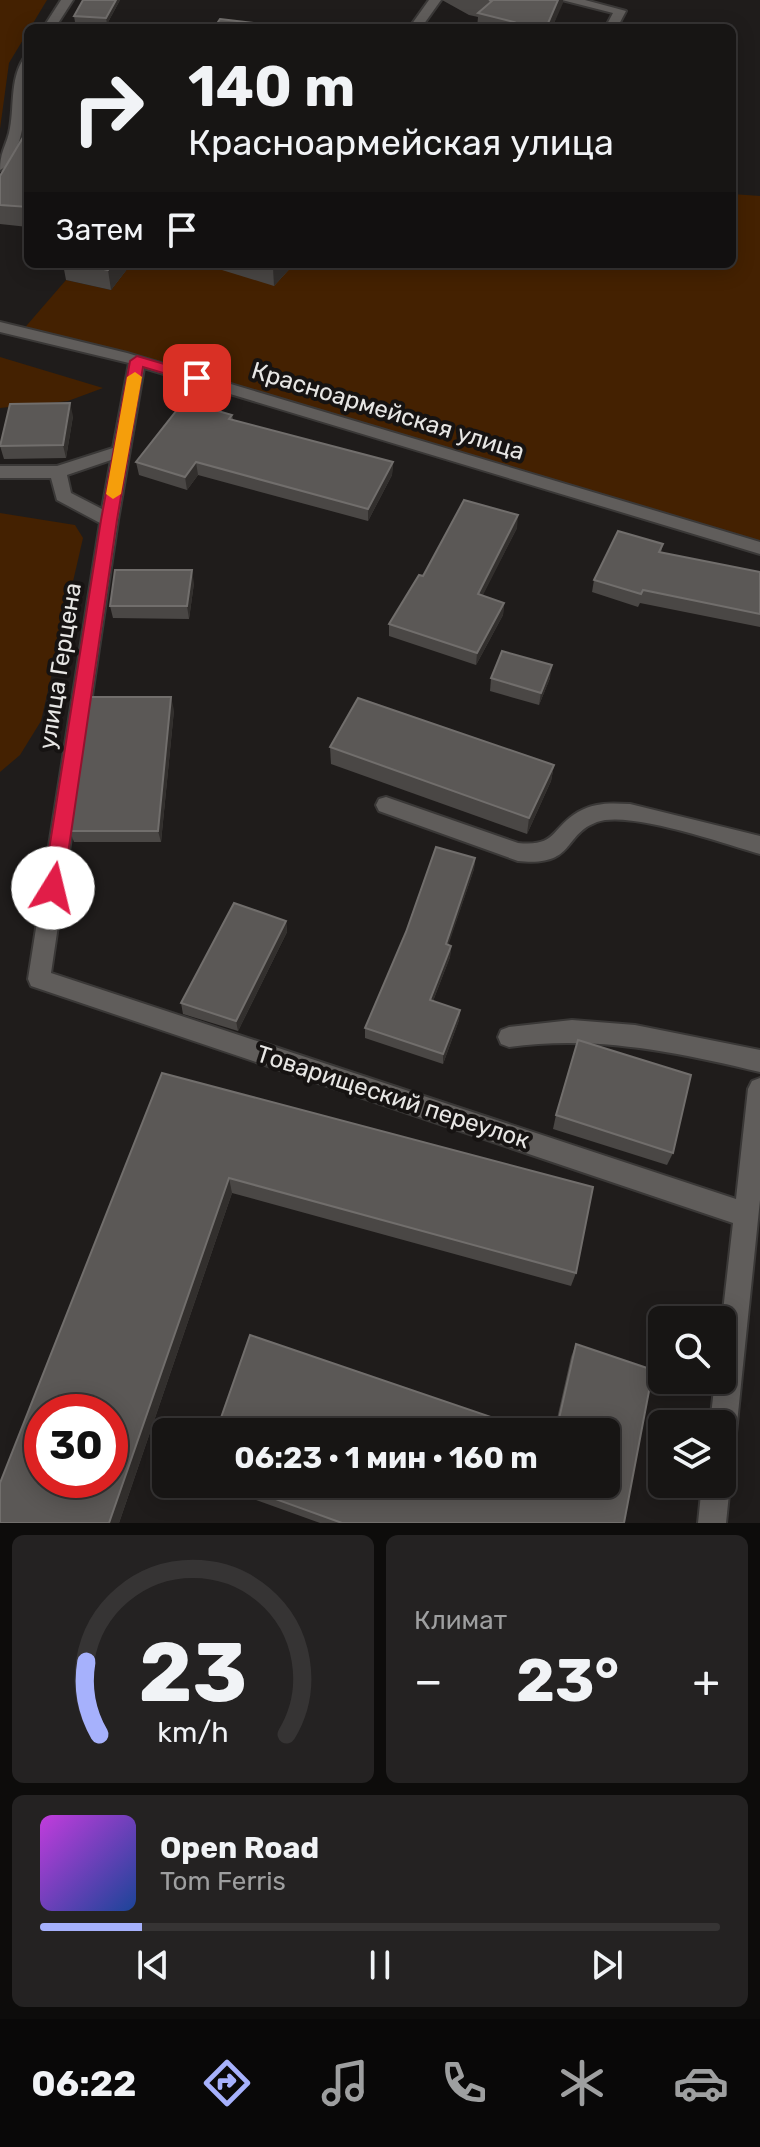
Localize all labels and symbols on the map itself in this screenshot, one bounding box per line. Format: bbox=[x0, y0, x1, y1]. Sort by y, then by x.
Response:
pin bbox=[163, 344, 231, 412]
street label: Красноармейская улица bbox=[248, 356, 528, 466]
street label: улица Герцена bbox=[33, 581, 87, 751]
position arrow bbox=[11, 846, 95, 930]
street label: Товарищеский переулок bbox=[253, 1040, 533, 1154]
speed limit sign: 30 bbox=[24, 1394, 128, 1498]

